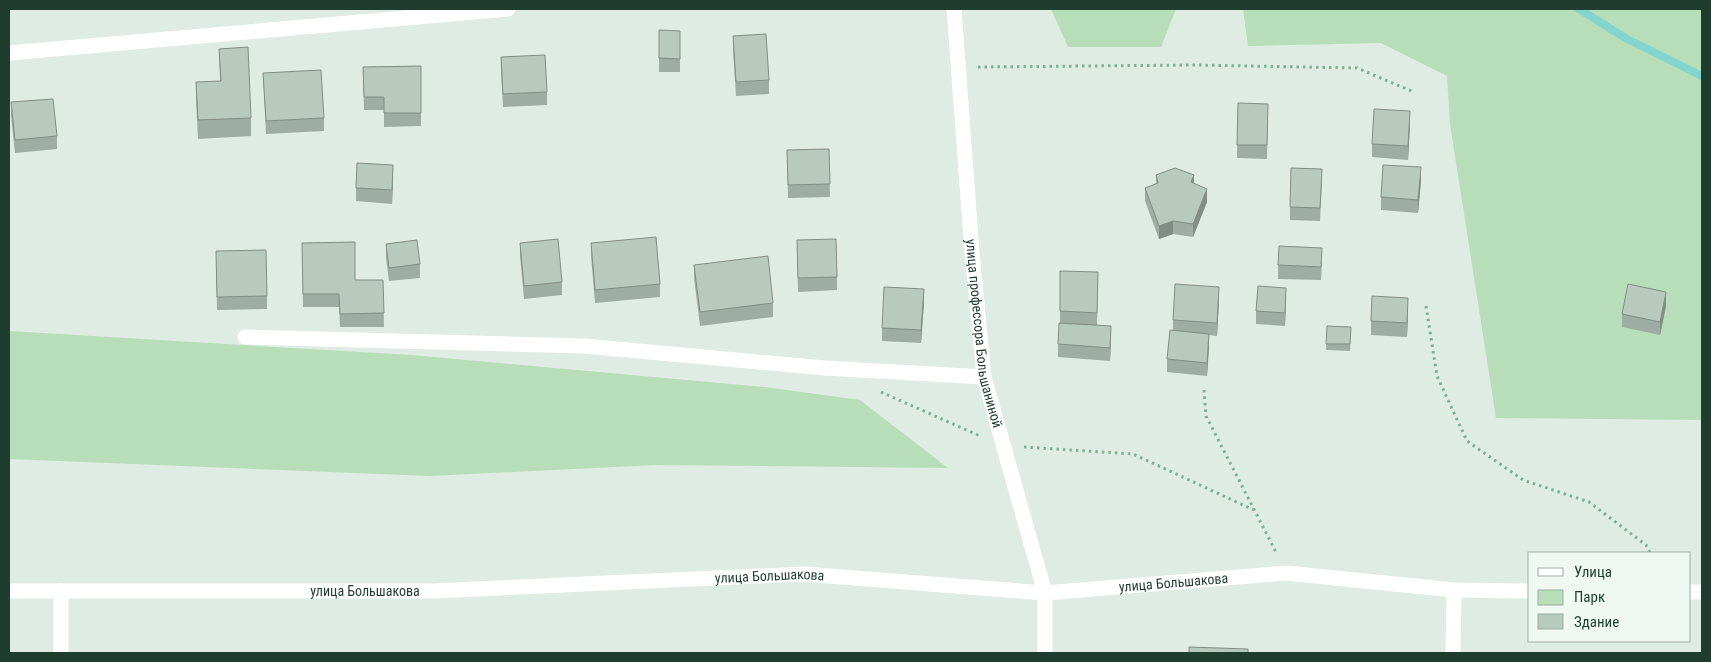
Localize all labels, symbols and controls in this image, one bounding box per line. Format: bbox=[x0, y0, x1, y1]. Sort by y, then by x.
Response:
street label: улица профессора Большаниной bbox=[963, 238, 1006, 429]
legend bbox=[1528, 552, 1691, 642]
text: Улица bbox=[1574, 563, 1612, 581]
street label: улица Большакова bbox=[715, 566, 825, 586]
street label: улица Большакова bbox=[1118, 570, 1229, 595]
street label: улица Большакова bbox=[310, 583, 420, 599]
text: Парк bbox=[1574, 588, 1605, 606]
text: Здание bbox=[1574, 613, 1619, 631]

